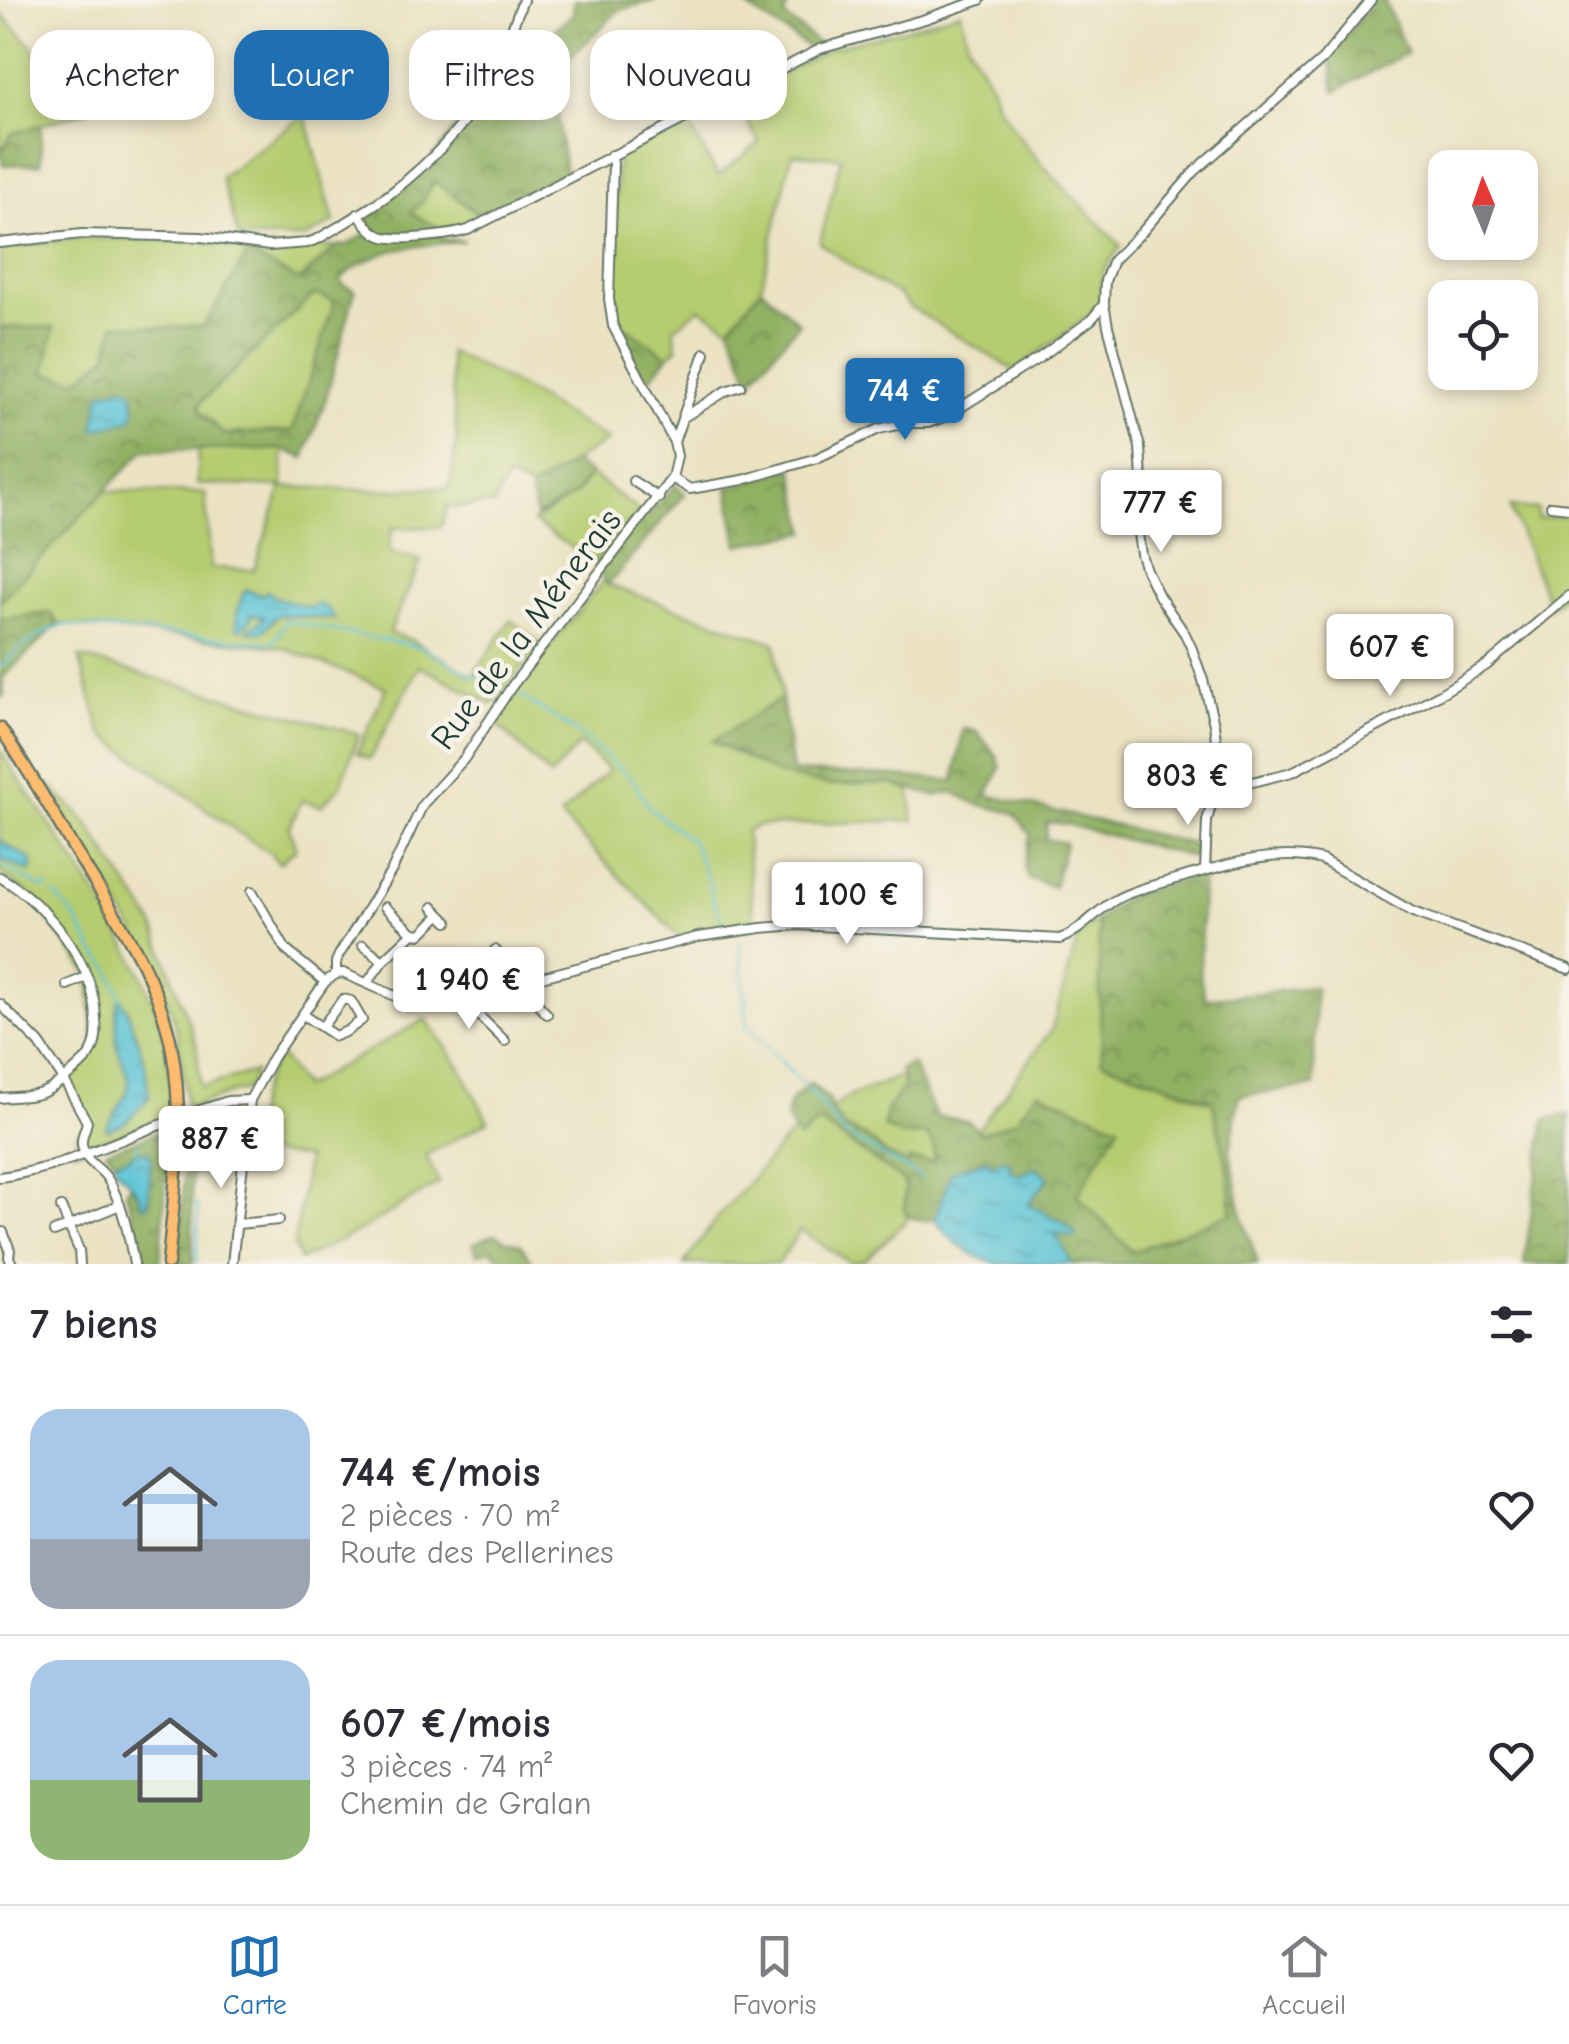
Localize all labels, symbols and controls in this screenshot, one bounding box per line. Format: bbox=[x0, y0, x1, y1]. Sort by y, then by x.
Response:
chip: Acheter bbox=[30, 30, 214, 120]
chip: Louer bbox=[234, 30, 389, 120]
chip: Filtres bbox=[409, 30, 570, 120]
chip: Nouveau bbox=[590, 30, 787, 120]
north arrow bbox=[1428, 150, 1538, 260]
map controls bbox=[1428, 150, 1538, 390]
button: locate bbox=[1428, 280, 1538, 390]
pin: 744 € bbox=[835, 358, 975, 443]
text: 744 € bbox=[867, 372, 943, 409]
pin: 777 € bbox=[1091, 470, 1231, 555]
text: 777 € bbox=[1123, 484, 1199, 521]
street label: Rue de la Ménerais bbox=[422, 501, 630, 757]
pin: 607 € bbox=[1320, 614, 1460, 699]
text: 607 € bbox=[1349, 628, 1431, 665]
pin: 803 € bbox=[1118, 743, 1258, 828]
text: 803 € bbox=[1146, 757, 1230, 794]
pin: 1 100 € bbox=[755, 862, 939, 947]
text: 1 100 € bbox=[794, 876, 900, 913]
pin: 1 940 € bbox=[377, 947, 561, 1032]
text: 1 940 € bbox=[415, 961, 523, 998]
pin: 887 € bbox=[151, 1106, 291, 1191]
text: 887 € bbox=[181, 1120, 261, 1157]
icon: filters bbox=[1484, 1297, 1539, 1352]
text: 7 biens bbox=[30, 1300, 157, 1349]
text: 744 €/mois bbox=[340, 1448, 540, 1497]
icon: home bbox=[110, 1449, 230, 1569]
icon: heart bbox=[1484, 1482, 1539, 1537]
text: 2 pièces · 70 m² bbox=[340, 1497, 559, 1534]
text: Route des Pellerines bbox=[340, 1534, 614, 1571]
text: 607 €/mois bbox=[340, 1699, 550, 1748]
icon: home bbox=[110, 1700, 230, 1820]
icon: heart bbox=[1484, 1733, 1539, 1788]
text: 3 pièces · 74 m² bbox=[340, 1748, 552, 1785]
text: Chemin de Gralan bbox=[340, 1785, 591, 1822]
tab: Carte bbox=[223, 1929, 287, 2021]
tab: Favoris bbox=[732, 1929, 816, 2021]
tab: Accueil bbox=[1262, 1929, 1346, 2021]

